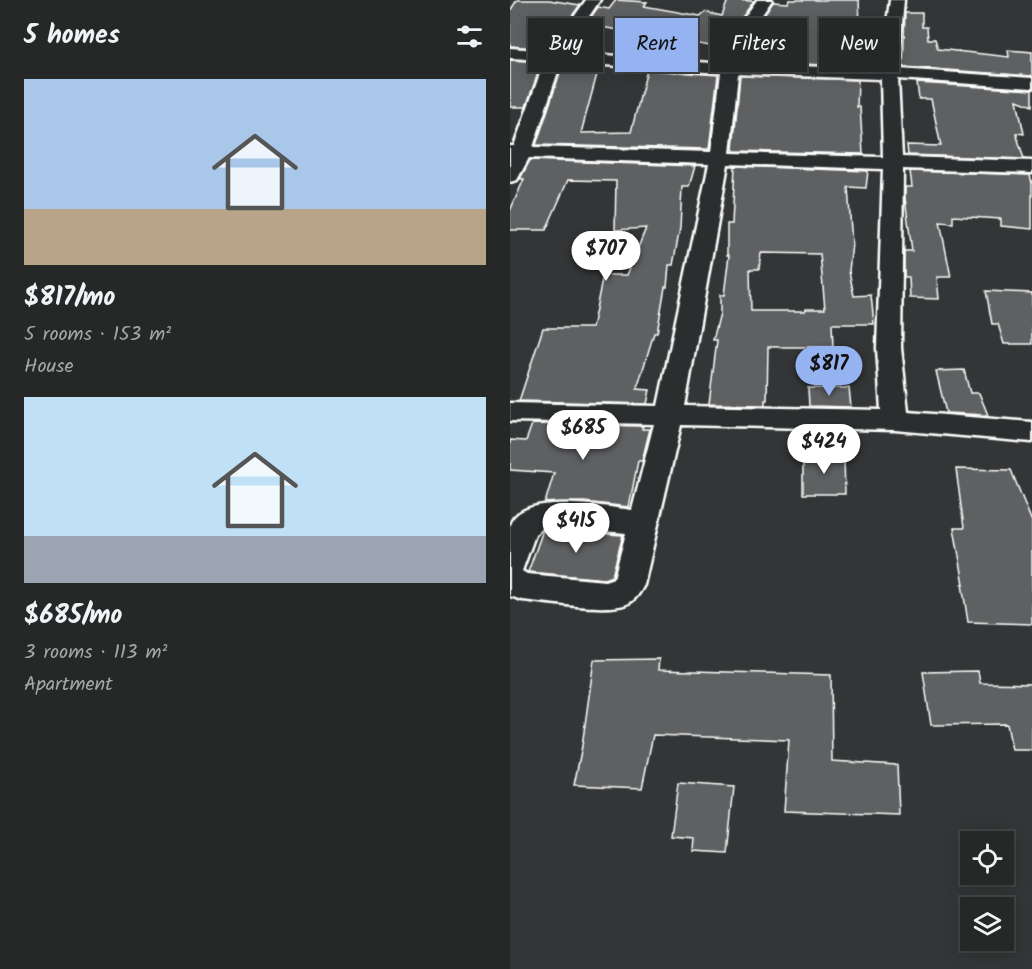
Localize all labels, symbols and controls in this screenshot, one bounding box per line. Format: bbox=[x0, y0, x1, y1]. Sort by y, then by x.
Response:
text: 5 homes bbox=[24, 15, 120, 57]
chip: Buy bbox=[528, 18, 603, 72]
chip: Rent bbox=[615, 18, 698, 72]
chip: Filters bbox=[710, 18, 807, 72]
chip: New bbox=[819, 18, 899, 72]
icon: filters bbox=[453, 20, 486, 53]
icon: home bbox=[201, 118, 309, 226]
pin: $707 bbox=[570, 231, 642, 282]
text: $707 bbox=[586, 234, 626, 266]
text: $817/mo bbox=[24, 277, 115, 319]
text: 5 rooms · 153 m² bbox=[24, 319, 171, 351]
pin: $817 bbox=[793, 346, 865, 397]
text: $817 bbox=[809, 349, 849, 381]
text: House bbox=[24, 351, 74, 383]
pin: $685 bbox=[547, 410, 619, 461]
text: $685 bbox=[561, 413, 605, 445]
pin: $424 bbox=[788, 424, 860, 475]
text: $424 bbox=[801, 427, 847, 459]
icon: home bbox=[201, 436, 309, 544]
pin: $415 bbox=[540, 503, 612, 554]
text: $415 bbox=[557, 506, 595, 538]
text: $685/mo bbox=[24, 595, 122, 637]
text: 3 rooms · 113 m² bbox=[24, 637, 167, 669]
text: Apartment bbox=[24, 669, 113, 701]
map controls bbox=[960, 831, 1014, 951]
button: locate bbox=[960, 831, 1014, 885]
button: layers bbox=[960, 897, 1014, 951]

